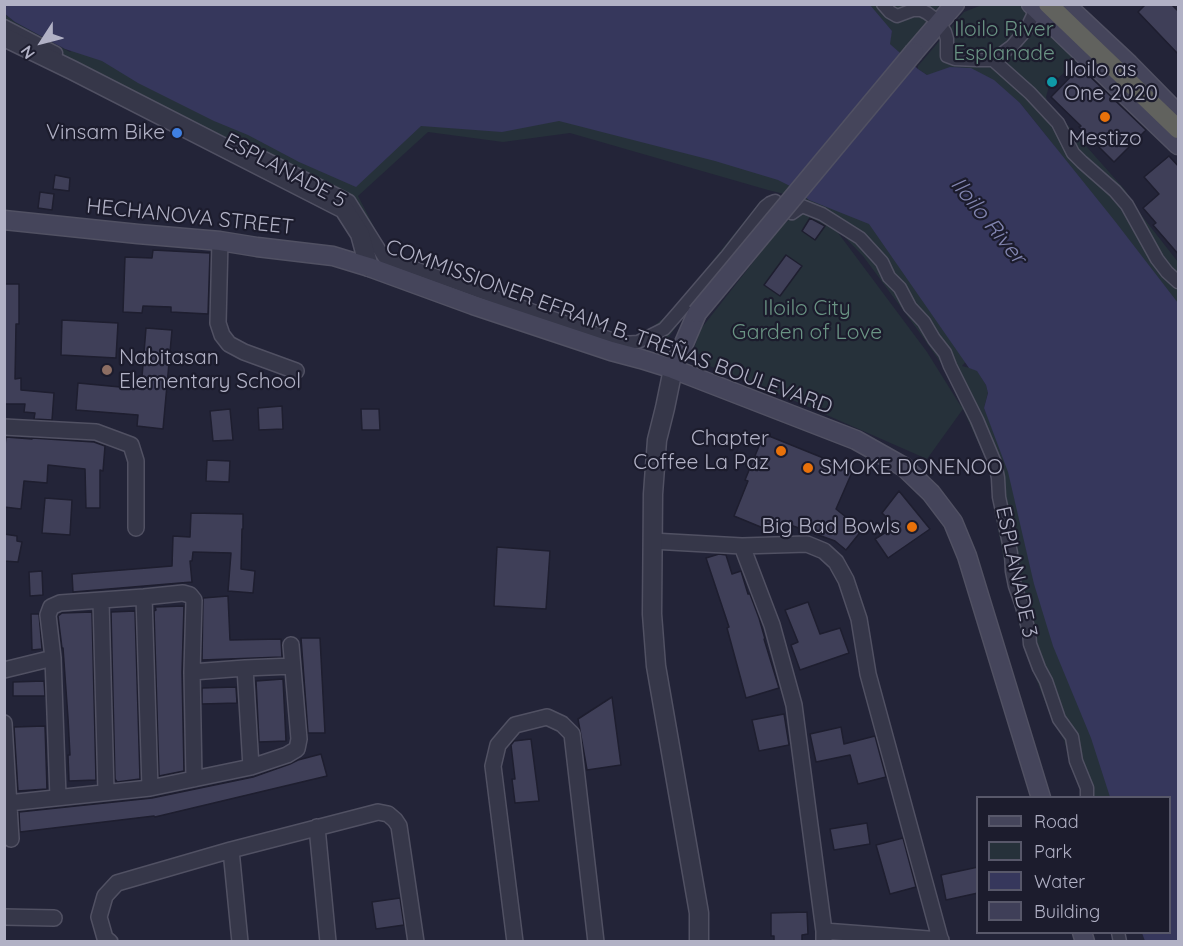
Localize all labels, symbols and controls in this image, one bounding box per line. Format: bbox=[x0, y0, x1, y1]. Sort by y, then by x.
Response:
north arrow bbox=[12, 12, 72, 72]
park label: Iloilo River Esplanade bbox=[953, 17, 1055, 67]
text: N bbox=[16, 42, 39, 63]
place label: Iloilo as One 2020 bbox=[1064, 57, 1158, 107]
marker: Iloilo as One 2020 bbox=[1045, 75, 1059, 89]
marker: Mestizo bbox=[1098, 110, 1112, 124]
place label: Vinsam Bike bbox=[46, 120, 165, 146]
marker: Vinsam Bike bbox=[170, 126, 184, 140]
place label: Mestizo bbox=[1068, 126, 1142, 152]
street label: ESPLANADE 5 bbox=[220, 128, 350, 214]
water label: Iloilo River bbox=[945, 172, 1031, 270]
street label: HECHANOVA STREET bbox=[85, 194, 295, 240]
street label: COMMISSIONER EFRAIM B. TREÑAS BOULEVARD bbox=[382, 234, 836, 420]
park label: Iloilo City Garden of Love bbox=[732, 296, 882, 346]
place label: Nabitasan Elementary School bbox=[119, 345, 301, 395]
marker: Nabitasan Elementary School bbox=[100, 363, 114, 377]
place label: Chapter Coffee La Paz bbox=[633, 426, 769, 476]
marker: Chapter Coffee La Paz bbox=[774, 444, 788, 458]
place label: SMOKE DONENOO bbox=[820, 455, 1003, 481]
marker: SMOKE DONENOO bbox=[801, 461, 815, 475]
street label: ESPLANADE 3 bbox=[990, 504, 1042, 640]
place label: Big Bad Bowls bbox=[761, 514, 900, 540]
marker: Big Bad Bowls bbox=[905, 520, 919, 534]
legend bbox=[976, 796, 1171, 934]
text: Road bbox=[1034, 810, 1079, 833]
text: Park bbox=[1034, 840, 1072, 863]
text: Water bbox=[1034, 870, 1085, 893]
text: Building bbox=[1034, 900, 1100, 923]

